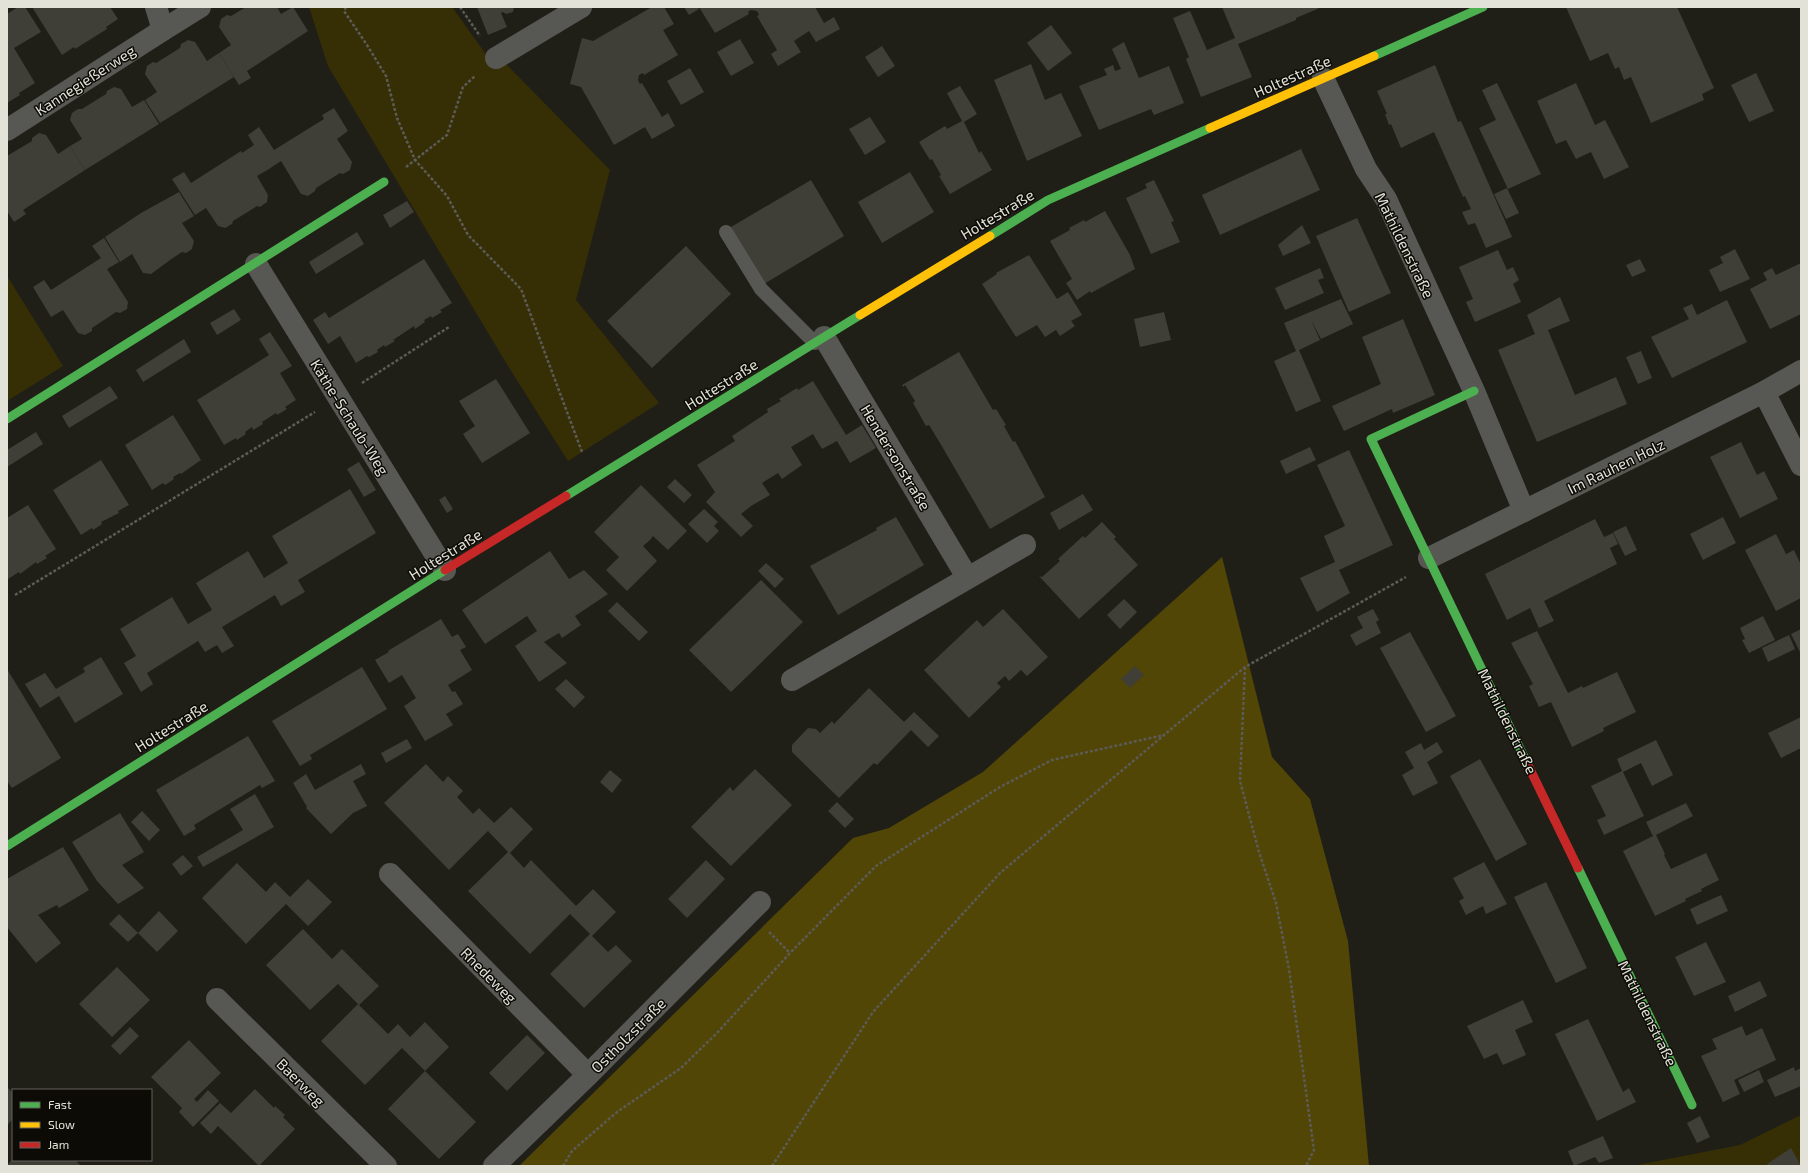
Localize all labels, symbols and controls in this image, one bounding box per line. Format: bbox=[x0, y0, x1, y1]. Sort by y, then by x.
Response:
street label: Kannegießerweg bbox=[32, 41, 139, 119]
street label: Holtestraße bbox=[1251, 51, 1333, 101]
street label: Holtestraße bbox=[957, 185, 1037, 243]
street label: Mathildenstraße bbox=[1372, 189, 1438, 301]
street label: Holtestraße bbox=[681, 355, 761, 413]
street label: Käthe-Schaub-Weg bbox=[307, 356, 393, 479]
street label: Hendersonstraße bbox=[857, 401, 935, 513]
street label: Im Rauhen Holz bbox=[1564, 435, 1668, 497]
street label: Holtestraße bbox=[405, 525, 485, 583]
street label: Mathildenstraße bbox=[1475, 665, 1541, 777]
street label: Holtestraße bbox=[131, 697, 211, 755]
street label: Rhedeweg bbox=[457, 943, 521, 1007]
street label: Mathildenstraße bbox=[1615, 957, 1681, 1069]
street label: Ostholzstraße bbox=[587, 994, 669, 1076]
street label: Baerweg bbox=[273, 1054, 329, 1110]
legend bbox=[12, 1089, 152, 1161]
text: Fast bbox=[48, 1097, 72, 1111]
text: Slow bbox=[48, 1117, 75, 1131]
text: Jam bbox=[48, 1137, 69, 1151]

